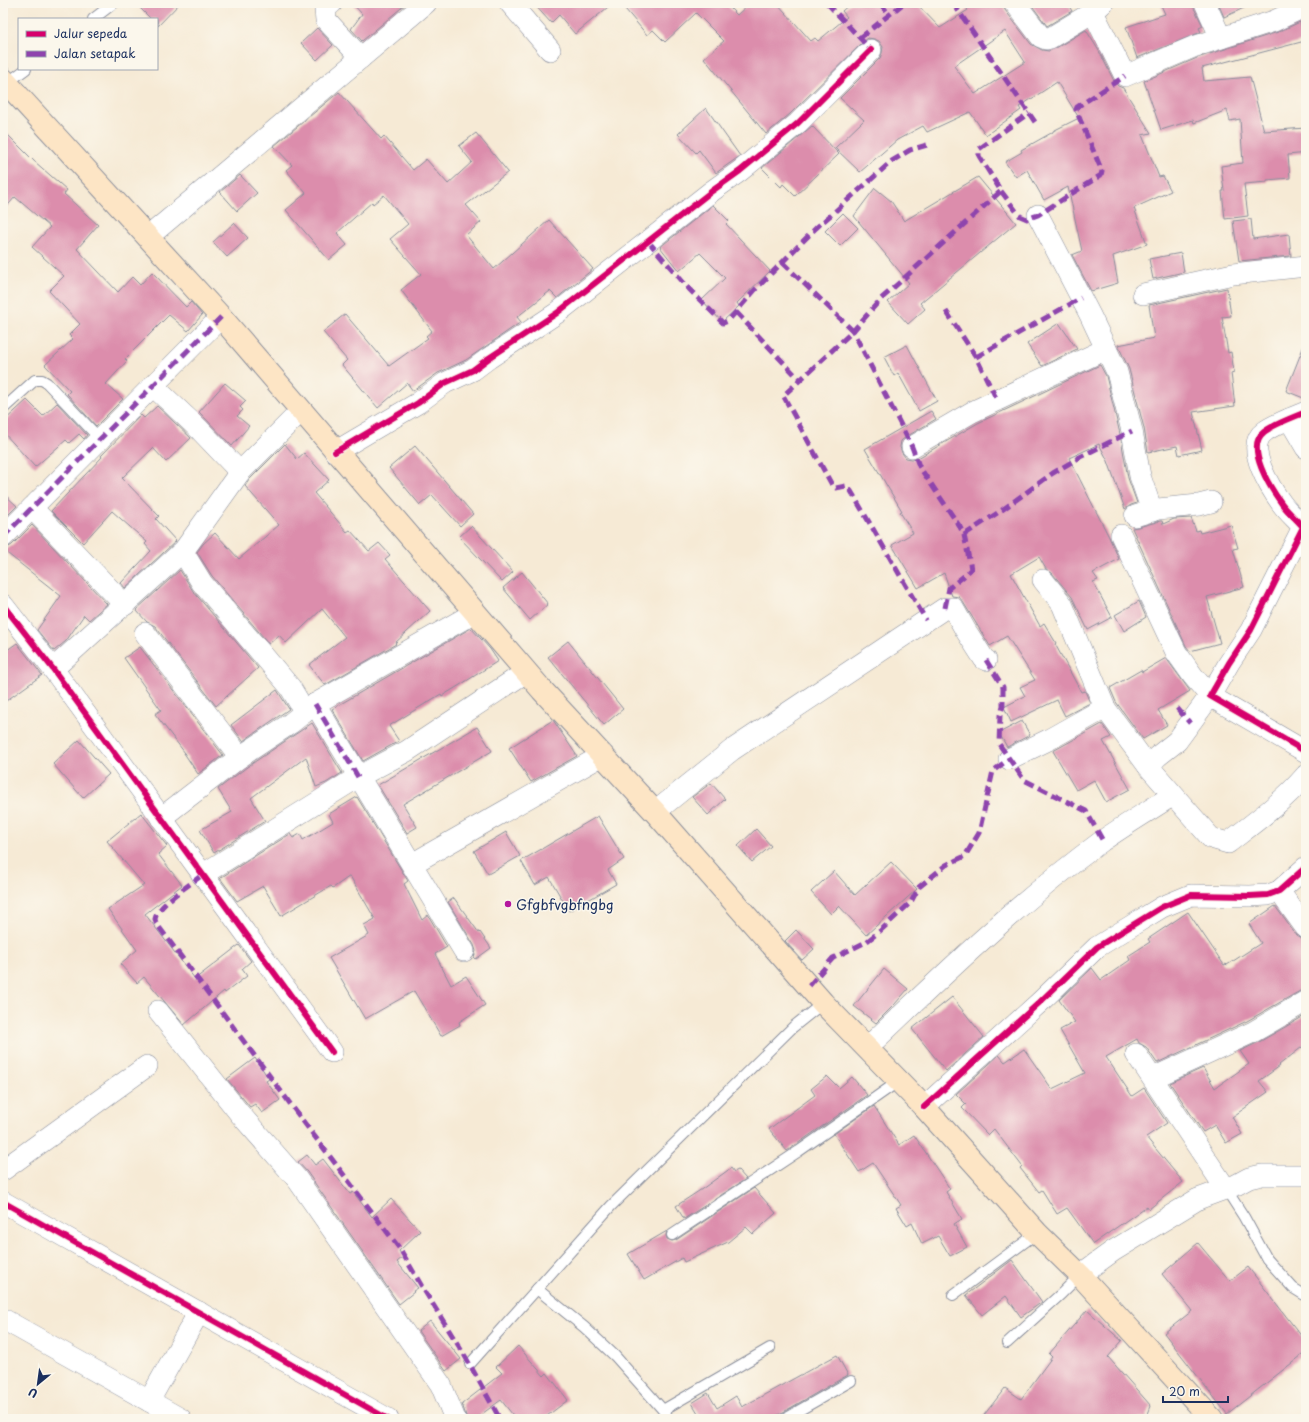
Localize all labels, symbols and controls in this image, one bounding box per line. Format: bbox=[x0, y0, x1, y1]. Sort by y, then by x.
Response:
legend bbox=[18, 18, 158, 70]
text: Jalur sepeda bbox=[54, 24, 128, 42]
text: Jalan setapak bbox=[54, 44, 136, 62]
place label: Gfgbfvgbfngbg bbox=[516, 894, 614, 915]
marker: Gfgbfvgbfngbg bbox=[503, 899, 513, 909]
north arrow bbox=[18, 1364, 58, 1404]
scale bar bbox=[1163, 1378, 1228, 1404]
text: 20 m bbox=[1169, 1382, 1200, 1400]
text: U bbox=[25, 1384, 41, 1403]

